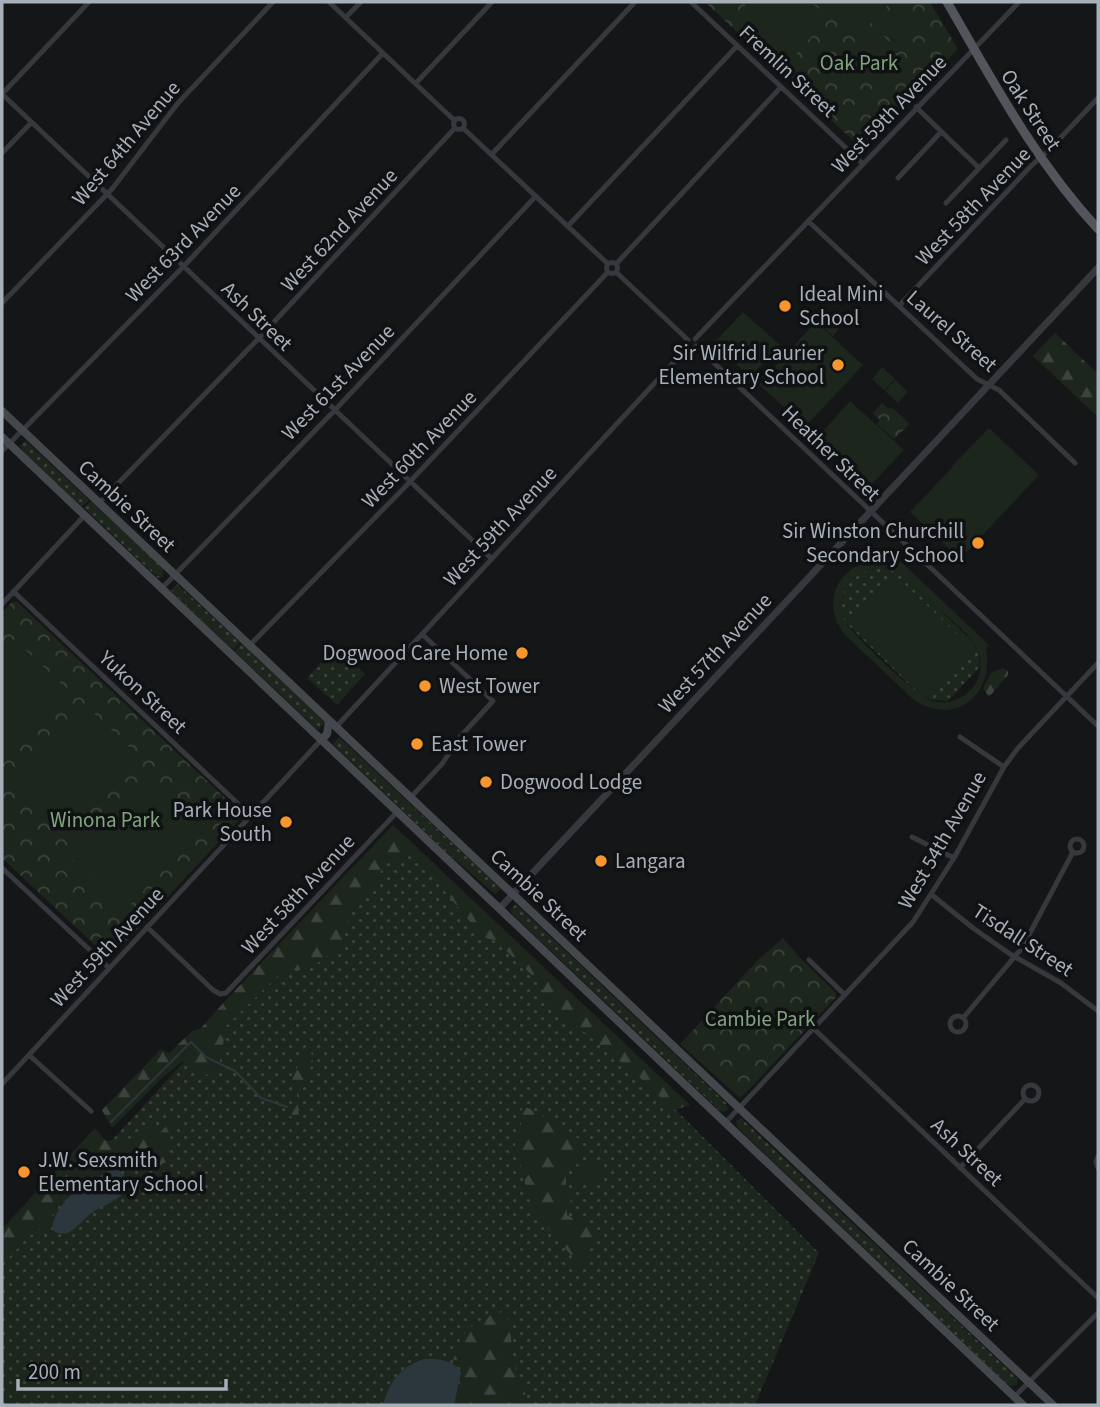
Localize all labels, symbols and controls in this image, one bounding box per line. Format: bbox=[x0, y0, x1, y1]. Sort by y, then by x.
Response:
street label: Fremlin Street bbox=[733, 18, 843, 124]
park label: Oak Park bbox=[820, 48, 899, 78]
street label: West 59th Avenue bbox=[824, 48, 954, 180]
street label: Oak Street bbox=[993, 63, 1069, 157]
street label: West 64th Avenue bbox=[65, 74, 187, 212]
street label: West 58th Avenue bbox=[908, 140, 1038, 272]
street label: West 62nd Avenue bbox=[274, 161, 404, 299]
street label: West 63rd Avenue bbox=[118, 177, 248, 309]
street label: Ash Street bbox=[215, 274, 299, 358]
place label: Ideal Mini School bbox=[799, 279, 884, 333]
street label: Laurel Street bbox=[900, 283, 1004, 379]
marker: Ideal Mini School bbox=[777, 298, 793, 314]
street label: West 61st Avenue bbox=[274, 317, 402, 447]
place label: Sir Wilfrid Laurier Elementary School bbox=[658, 338, 825, 392]
marker: Sir Wilfrid Laurier Elementary School bbox=[830, 357, 846, 373]
street label: West 60th Avenue bbox=[354, 383, 484, 515]
street label: Heather Street bbox=[775, 398, 887, 508]
street label: Cambie Street bbox=[71, 453, 183, 559]
street label: West 59th Avenue bbox=[436, 459, 564, 593]
place label: Sir Winston Churchill Secondary School bbox=[782, 516, 964, 570]
marker: Sir Winston Churchill Secondary School bbox=[970, 535, 986, 551]
street label: West 57th Avenue bbox=[651, 586, 779, 720]
place label: Dogwood Care Home bbox=[322, 638, 508, 668]
street label: Yukon Street bbox=[92, 643, 194, 741]
marker: Dogwood Care Home bbox=[514, 645, 530, 661]
place label: West Tower bbox=[439, 671, 540, 701]
marker: West Tower bbox=[417, 678, 433, 694]
place label: East Tower bbox=[431, 729, 527, 759]
marker: East Tower bbox=[409, 736, 425, 752]
street label: West 54th Avenue bbox=[890, 765, 994, 915]
place label: Dogwood Lodge bbox=[500, 767, 642, 797]
marker: Dogwood Lodge bbox=[478, 774, 494, 790]
place label: Park House South bbox=[173, 795, 272, 849]
park label: Winona Park bbox=[50, 805, 161, 835]
marker: Park House South bbox=[278, 814, 294, 830]
street label: West 58th Avenue bbox=[234, 827, 362, 961]
street label: Cambie Street bbox=[483, 842, 595, 948]
place label: Langara bbox=[615, 846, 685, 876]
marker: Langara bbox=[593, 853, 609, 869]
street label: West 59th Avenue bbox=[43, 880, 171, 1014]
street label: Tisdall Street bbox=[967, 896, 1079, 984]
park label: Cambie Park bbox=[705, 1004, 816, 1034]
street label: Ash Street bbox=[924, 1111, 1010, 1193]
place label: J.W. Sexsmith Elementary School bbox=[38, 1145, 204, 1199]
marker: J.W. Sexsmith Elementary School bbox=[16, 1164, 32, 1180]
street label: Cambie Street bbox=[895, 1232, 1007, 1338]
scale bar bbox=[18, 1348, 226, 1392]
text: 200 m bbox=[28, 1357, 81, 1387]

